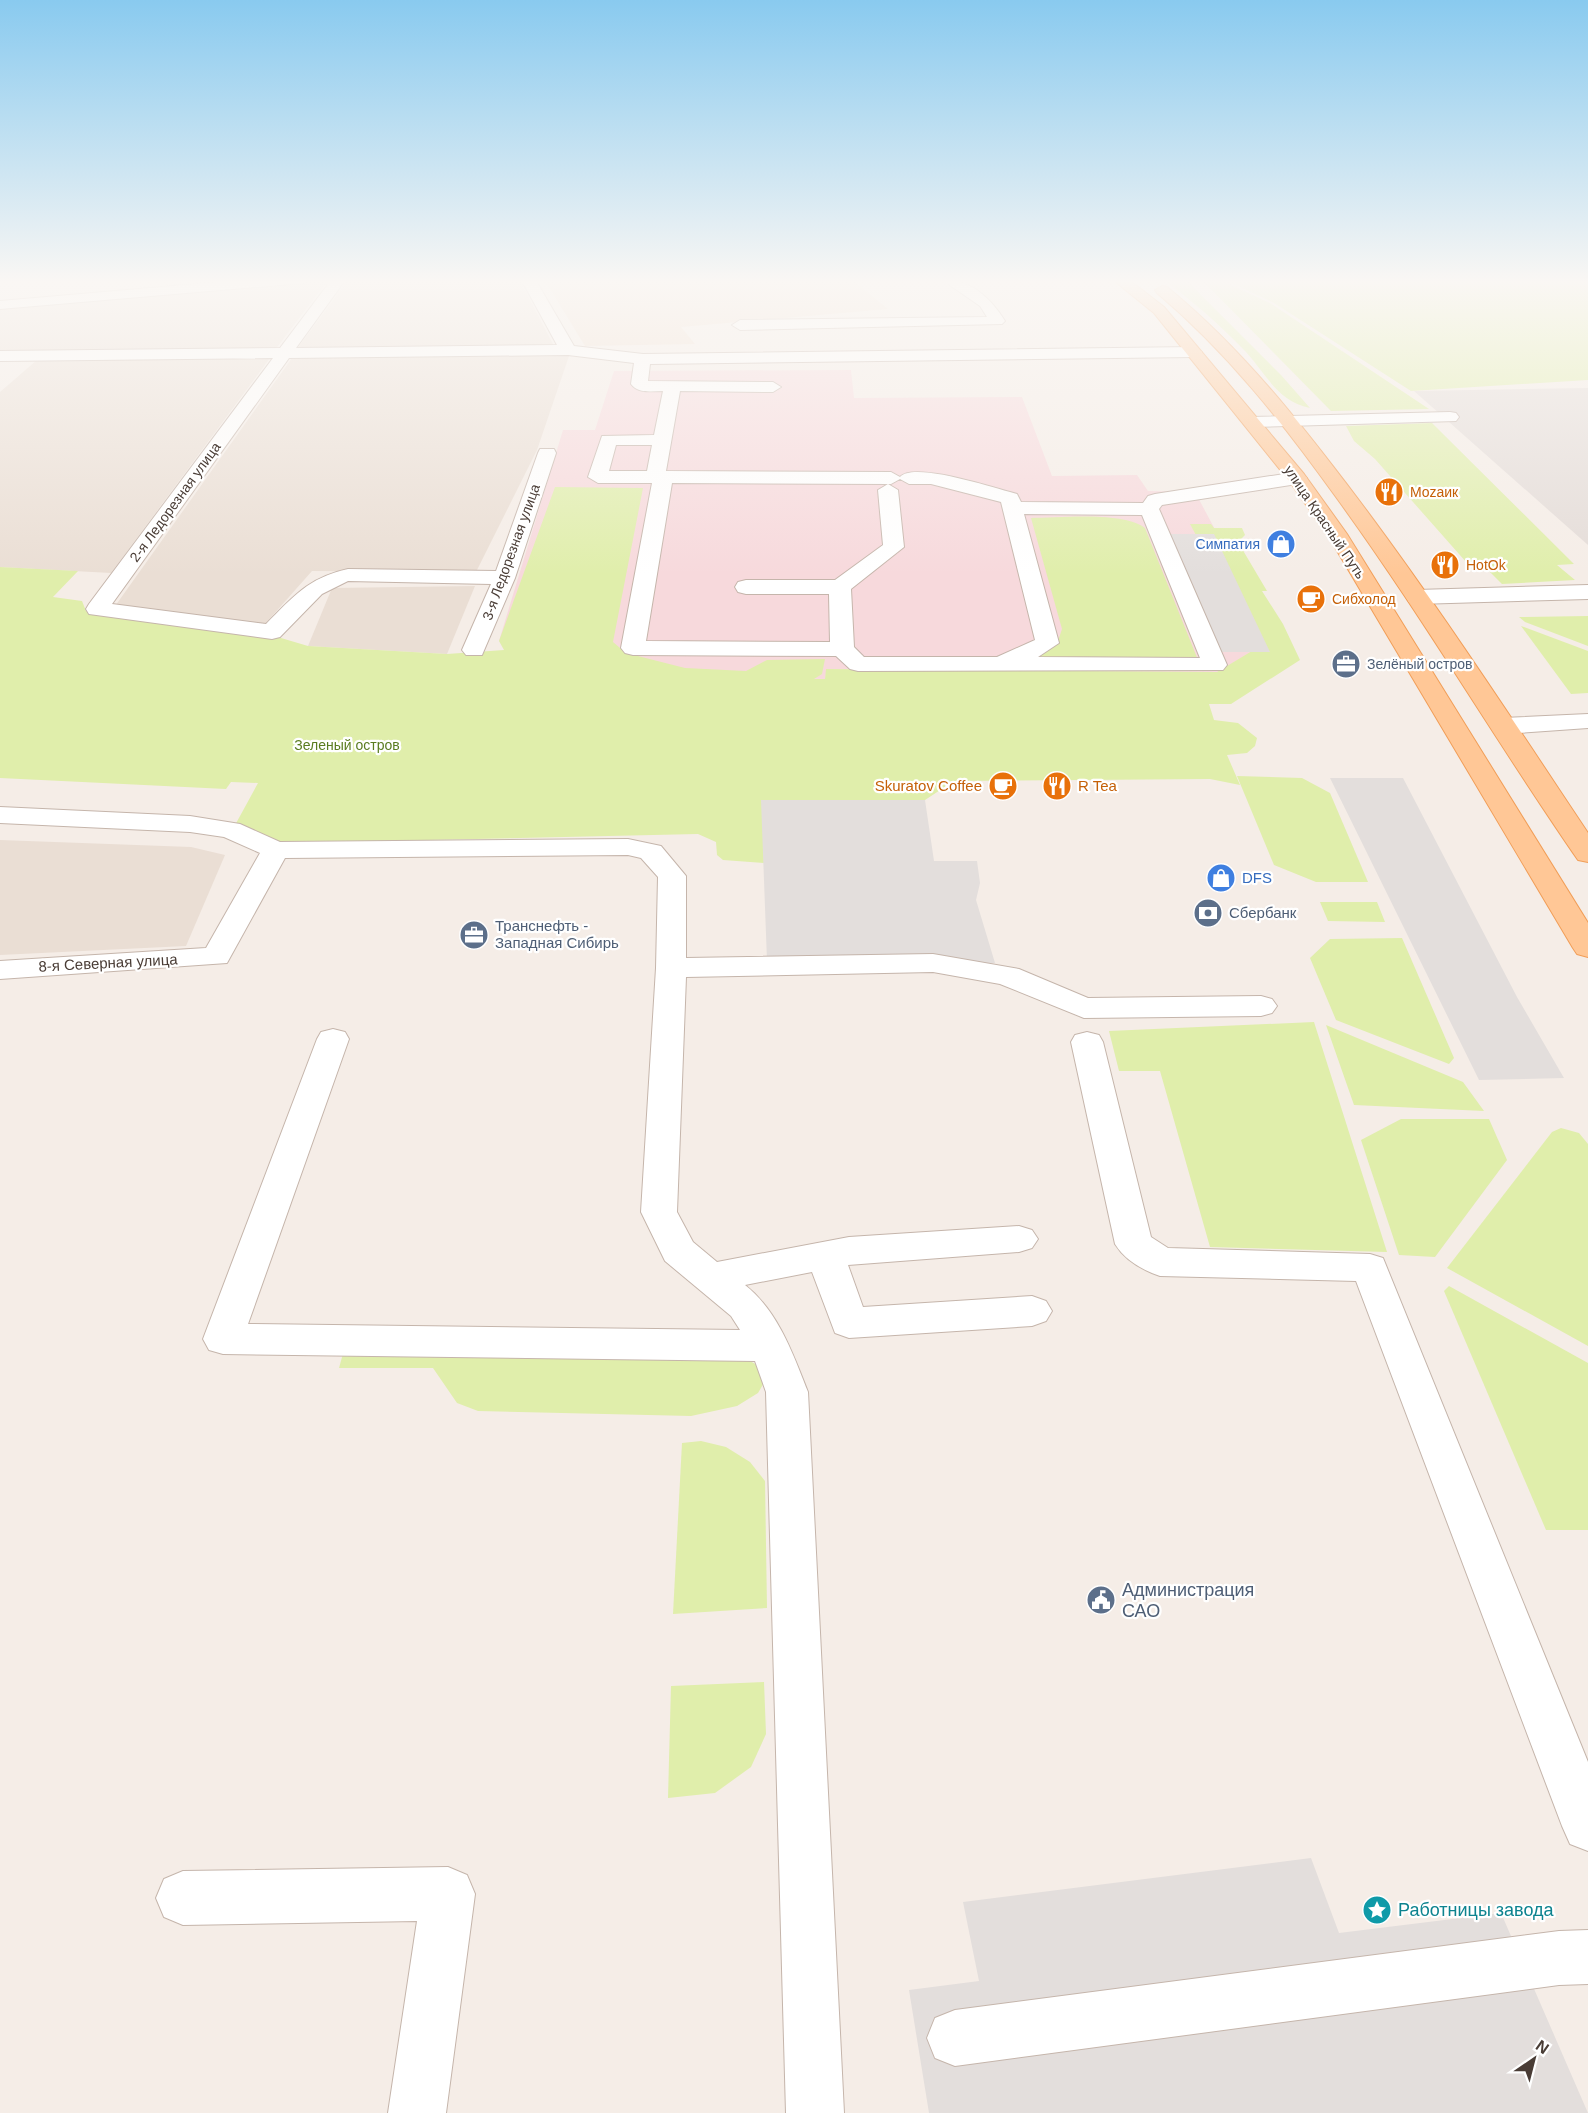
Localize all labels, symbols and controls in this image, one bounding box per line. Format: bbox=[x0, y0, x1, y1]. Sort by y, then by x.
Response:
street label: 2-я Ледорезная улица bbox=[126, 439, 224, 565]
street label: улица Красный Путь bbox=[1281, 462, 1369, 582]
restaurant icon: Mozaик bbox=[1373, 476, 1405, 508]
street label: 3-я Ледорезная улица bbox=[479, 482, 543, 622]
place label: Mozaик bbox=[1410, 484, 1459, 500]
shop icon: Симпатия bbox=[1265, 528, 1297, 560]
place label: Симпатия bbox=[1196, 536, 1260, 552]
restaurant icon: HotOk bbox=[1429, 549, 1461, 581]
place label: HotOk bbox=[1466, 557, 1507, 573]
cafe icon: Сибхолод bbox=[1295, 583, 1327, 615]
place label: Сибхолод bbox=[1332, 591, 1396, 607]
office icon: Зелёный остров bbox=[1330, 648, 1362, 680]
place label: Зелёный остров bbox=[1367, 656, 1472, 672]
park label: Зеленый остров bbox=[294, 737, 400, 753]
cafe icon: Skuratov Coffee bbox=[987, 770, 1019, 802]
restaurant icon: R Tea bbox=[1041, 770, 1073, 802]
place label: Skuratov Coffee bbox=[875, 777, 982, 794]
place label: R Tea bbox=[1078, 777, 1118, 794]
shop icon: DFS bbox=[1205, 862, 1237, 894]
place label: DFS bbox=[1242, 869, 1272, 886]
bank icon: Сбербанк bbox=[1192, 897, 1224, 929]
place label: Сбербанк bbox=[1229, 904, 1297, 921]
place label: Транснефть - Западная Сибирь bbox=[495, 917, 619, 951]
office icon: Транснефть - Западная Сибирь bbox=[458, 919, 490, 951]
street label: 8-я Северная улица bbox=[38, 950, 179, 975]
place label: Администрация САО bbox=[1122, 1580, 1254, 1621]
public building icon: Администрация САО bbox=[1085, 1584, 1117, 1616]
place icon: Работницы завода bbox=[1361, 1894, 1393, 1926]
place label: Работницы завода bbox=[1398, 1900, 1555, 1920]
north arrow bbox=[1504, 2029, 1564, 2089]
text: N bbox=[1533, 2037, 1552, 2057]

